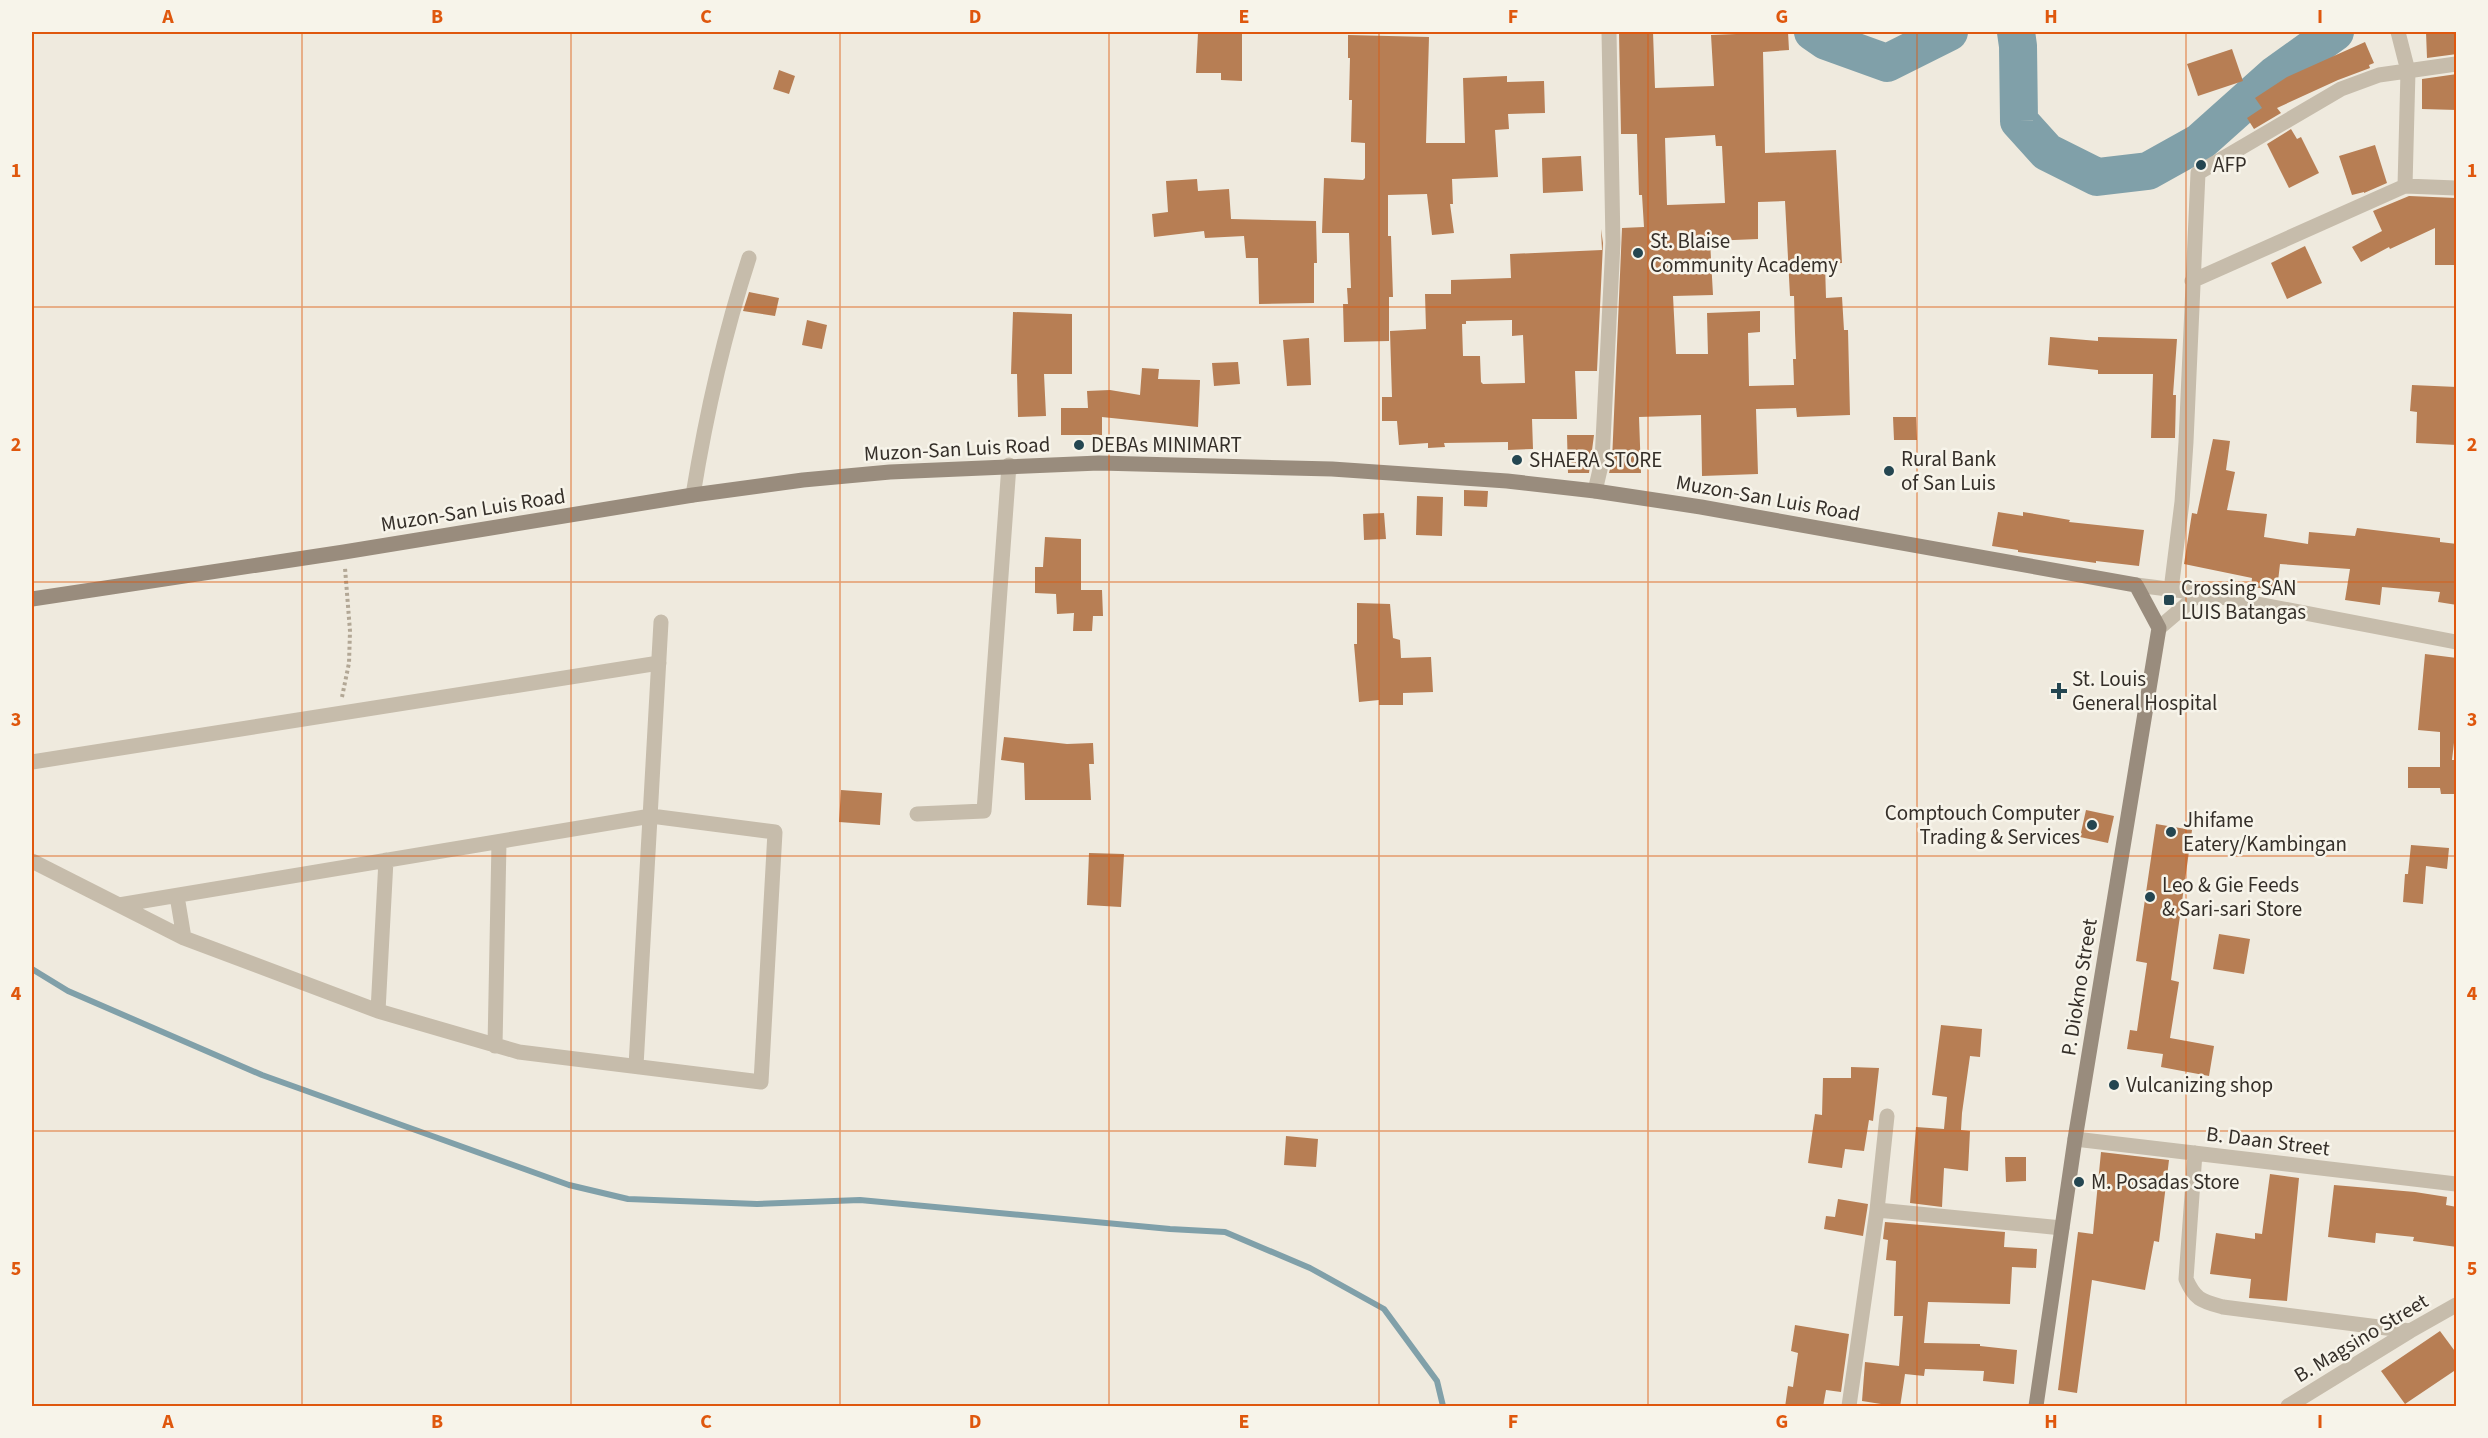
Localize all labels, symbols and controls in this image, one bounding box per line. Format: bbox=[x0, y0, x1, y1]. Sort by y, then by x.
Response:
text: A bbox=[161, 3, 174, 31]
text: B bbox=[431, 3, 443, 31]
text: C bbox=[700, 3, 712, 31]
text: D bbox=[969, 3, 981, 31]
text: E bbox=[1239, 3, 1249, 31]
text: F bbox=[1508, 3, 1518, 31]
text: G bbox=[1776, 3, 1788, 31]
text: H bbox=[2044, 3, 2058, 31]
text: I bbox=[2317, 3, 2323, 31]
place label: AFP bbox=[2213, 150, 2247, 180]
text: 1 bbox=[11, 157, 21, 185]
text: 1 bbox=[2467, 157, 2477, 185]
marker: AFP bbox=[2194, 158, 2208, 172]
place label: St. Blaise Community Academy bbox=[1650, 226, 1838, 280]
marker: St. Blaise Community Academy bbox=[1631, 246, 1645, 260]
street label: Muzon-San Luis Road bbox=[863, 429, 1051, 469]
place label: DEBAs MINIMART bbox=[1091, 430, 1242, 460]
text: 2 bbox=[11, 431, 21, 459]
text: 2 bbox=[2467, 431, 2477, 459]
marker: DEBAs MINIMART bbox=[1072, 438, 1086, 452]
place label: Rural Bank of San Luis bbox=[1901, 444, 1997, 498]
place label: SHAERA STORE bbox=[1529, 445, 1662, 475]
marker: SHAERA STORE bbox=[1510, 453, 1524, 467]
marker: Rural Bank of San Luis bbox=[1882, 464, 1896, 478]
street label: Muzon-San Luis Road bbox=[1674, 467, 1862, 529]
street label: Muzon-San Luis Road bbox=[379, 481, 567, 539]
place label: Crossing SAN LUIS Batangas bbox=[2181, 573, 2306, 627]
marker: Crossing SAN LUIS Batangas bbox=[2162, 593, 2176, 607]
place label: St. Louis General Hospital bbox=[2072, 664, 2217, 718]
marker: St. Louis General Hospital bbox=[2050, 682, 2068, 700]
text: 3 bbox=[11, 706, 21, 734]
text: 3 bbox=[2467, 706, 2477, 734]
place label: Comptouch Computer Trading & Services bbox=[1885, 798, 2081, 852]
place label: Jhifame Eatery/Kambingan bbox=[2183, 805, 2347, 859]
marker: Comptouch Computer Trading & Services bbox=[2085, 818, 2099, 832]
marker: Jhifame Eatery/Kambingan bbox=[2164, 825, 2178, 839]
place label: Leo & Gie Feeds & Sari-sari Store bbox=[2162, 870, 2302, 924]
marker: Leo & Gie Feeds & Sari-sari Store bbox=[2143, 890, 2157, 904]
street label: P. Diokno Street bbox=[2053, 916, 2105, 1058]
text: 4 bbox=[11, 980, 22, 1008]
text: 4 bbox=[2467, 980, 2478, 1008]
place label: Vulcanizing shop bbox=[2126, 1070, 2273, 1100]
marker: Vulcanizing shop bbox=[2107, 1078, 2121, 1092]
street label: B. Daan Street bbox=[2205, 1119, 2331, 1163]
place label: M. Posadas Store bbox=[2091, 1167, 2239, 1197]
marker: M. Posadas Store bbox=[2072, 1175, 2086, 1189]
text: 5 bbox=[11, 1255, 21, 1283]
text: 5 bbox=[2467, 1255, 2477, 1283]
street label: B. Magsino Street bbox=[2288, 1286, 2434, 1390]
text: A bbox=[161, 1408, 174, 1436]
text: B bbox=[431, 1408, 443, 1436]
text: C bbox=[700, 1408, 712, 1436]
text: D bbox=[969, 1408, 981, 1436]
text: E bbox=[1239, 1408, 1249, 1436]
text: F bbox=[1508, 1408, 1518, 1436]
text: G bbox=[1776, 1408, 1788, 1436]
text: H bbox=[2044, 1408, 2058, 1436]
text: I bbox=[2317, 1408, 2323, 1436]

